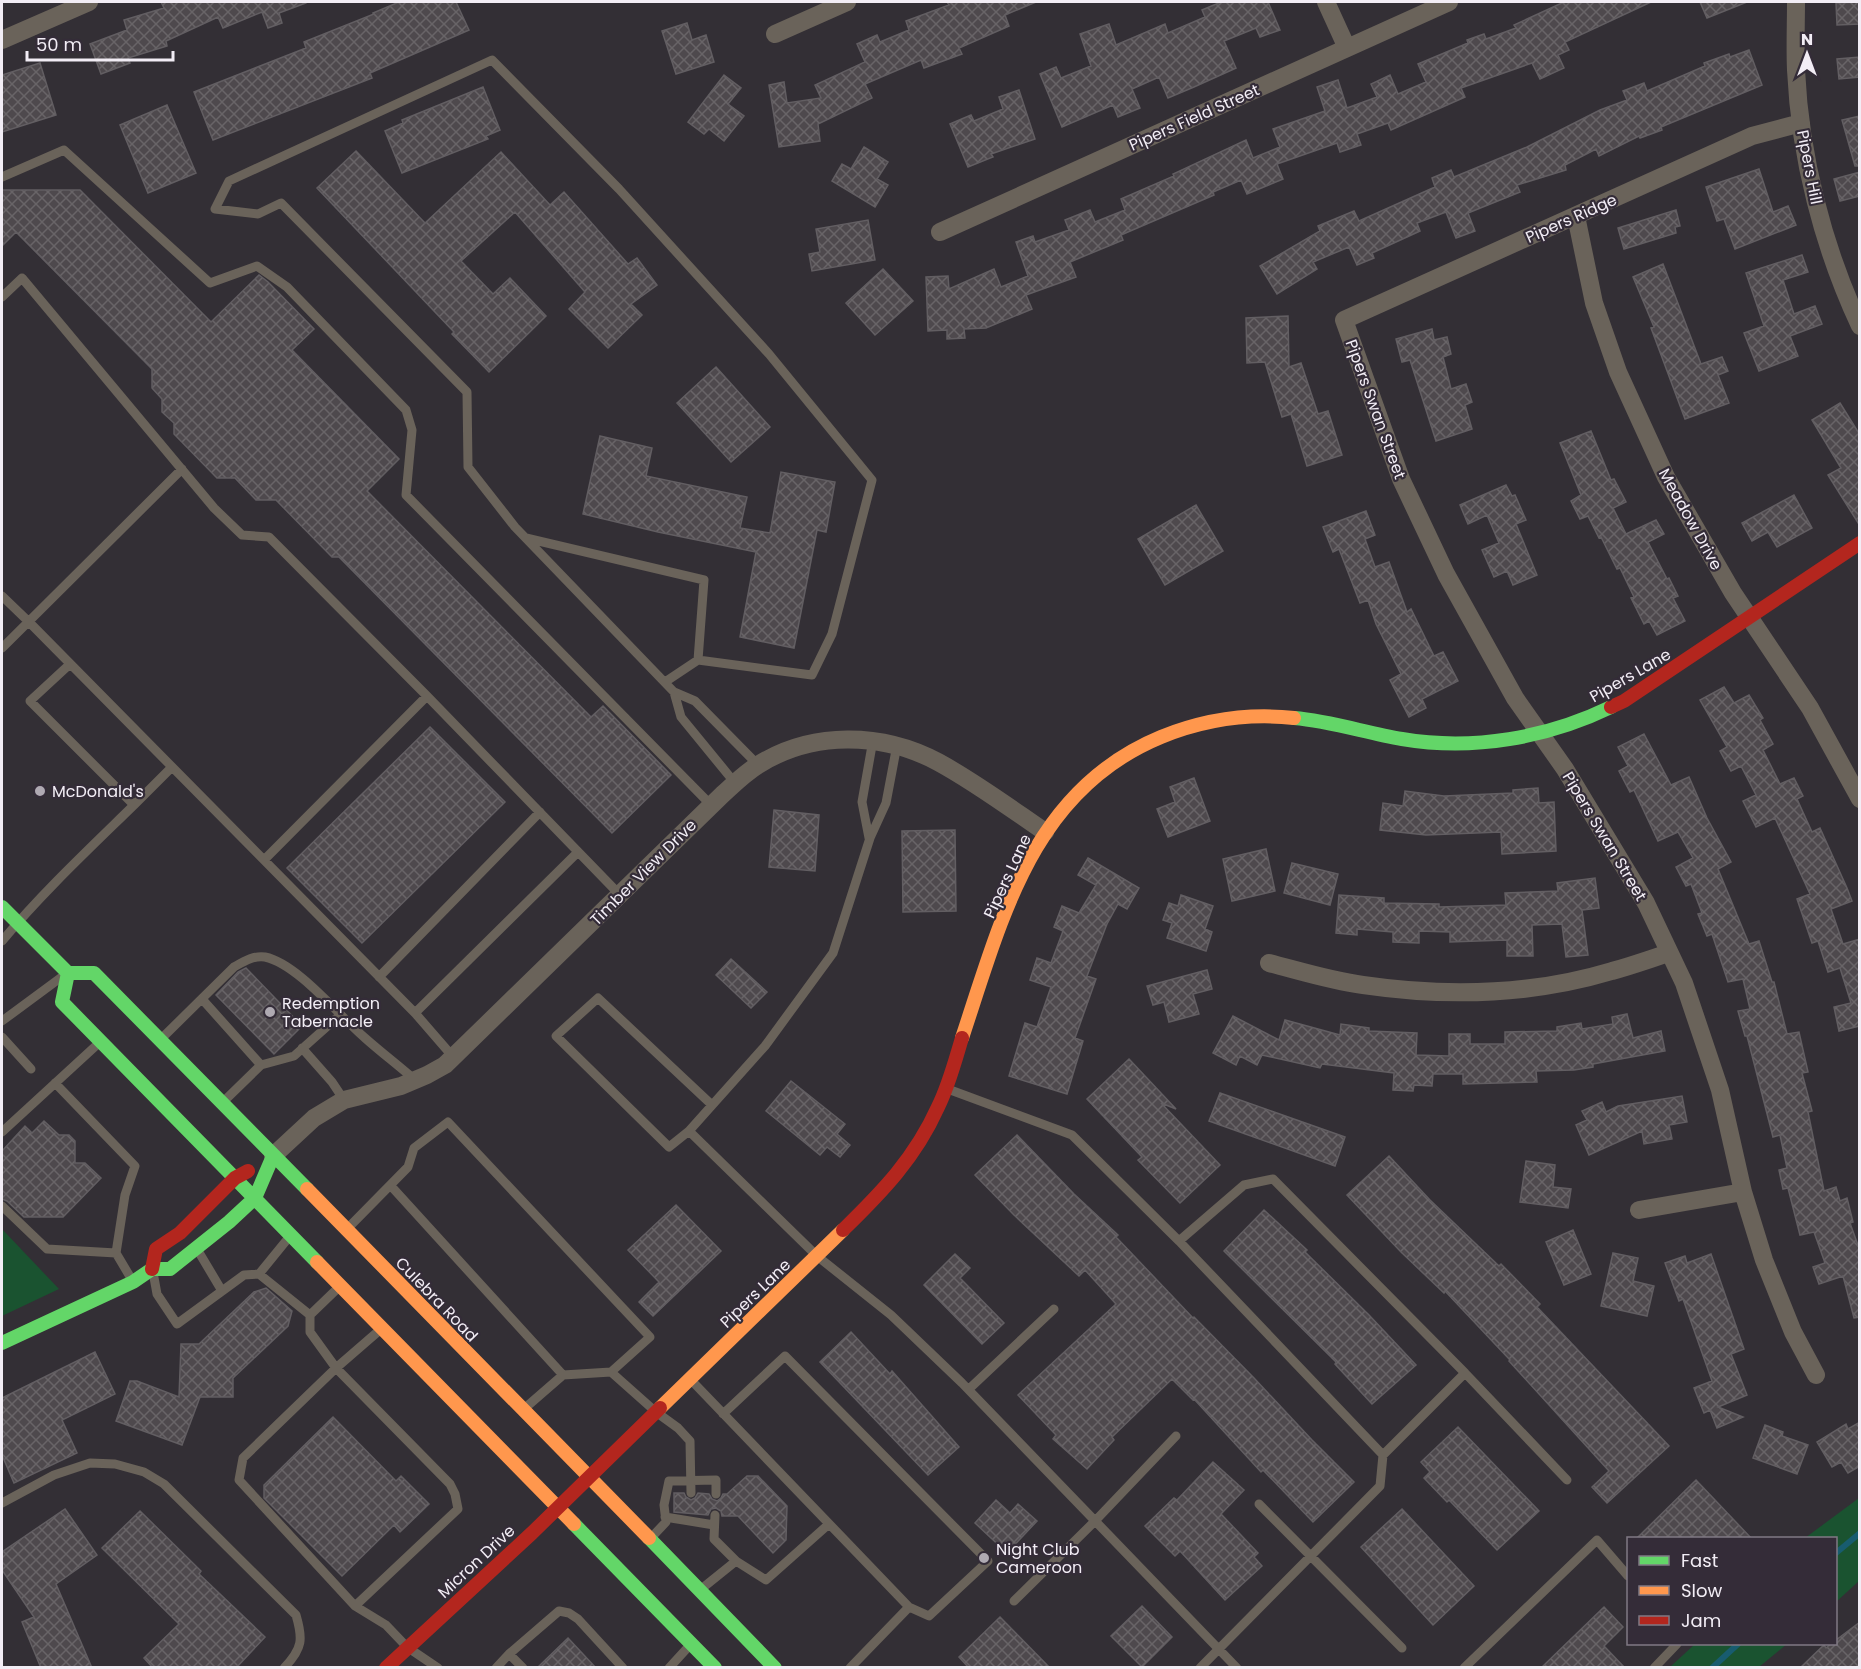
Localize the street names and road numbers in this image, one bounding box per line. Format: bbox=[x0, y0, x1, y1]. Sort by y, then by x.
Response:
street label: Pipers Field Street bbox=[1125, 78, 1263, 157]
street label: Pipers Hill bbox=[1791, 128, 1828, 206]
street label: Pipers Ridge bbox=[1522, 188, 1621, 249]
street label: Pipers Swan Street bbox=[1340, 336, 1412, 482]
street label: Meadow Drive bbox=[1653, 464, 1728, 574]
street label: Pipers Lane bbox=[1585, 643, 1675, 708]
street label: Pipers Swan Street bbox=[1557, 767, 1652, 905]
street label: Timber View Drive bbox=[585, 814, 702, 931]
street label: Pipers Lane bbox=[978, 830, 1037, 922]
street label: Culebra Road bbox=[390, 1252, 483, 1347]
street label: Pipers Lane bbox=[715, 1254, 796, 1333]
street label: Micron Drive bbox=[433, 1519, 520, 1603]

